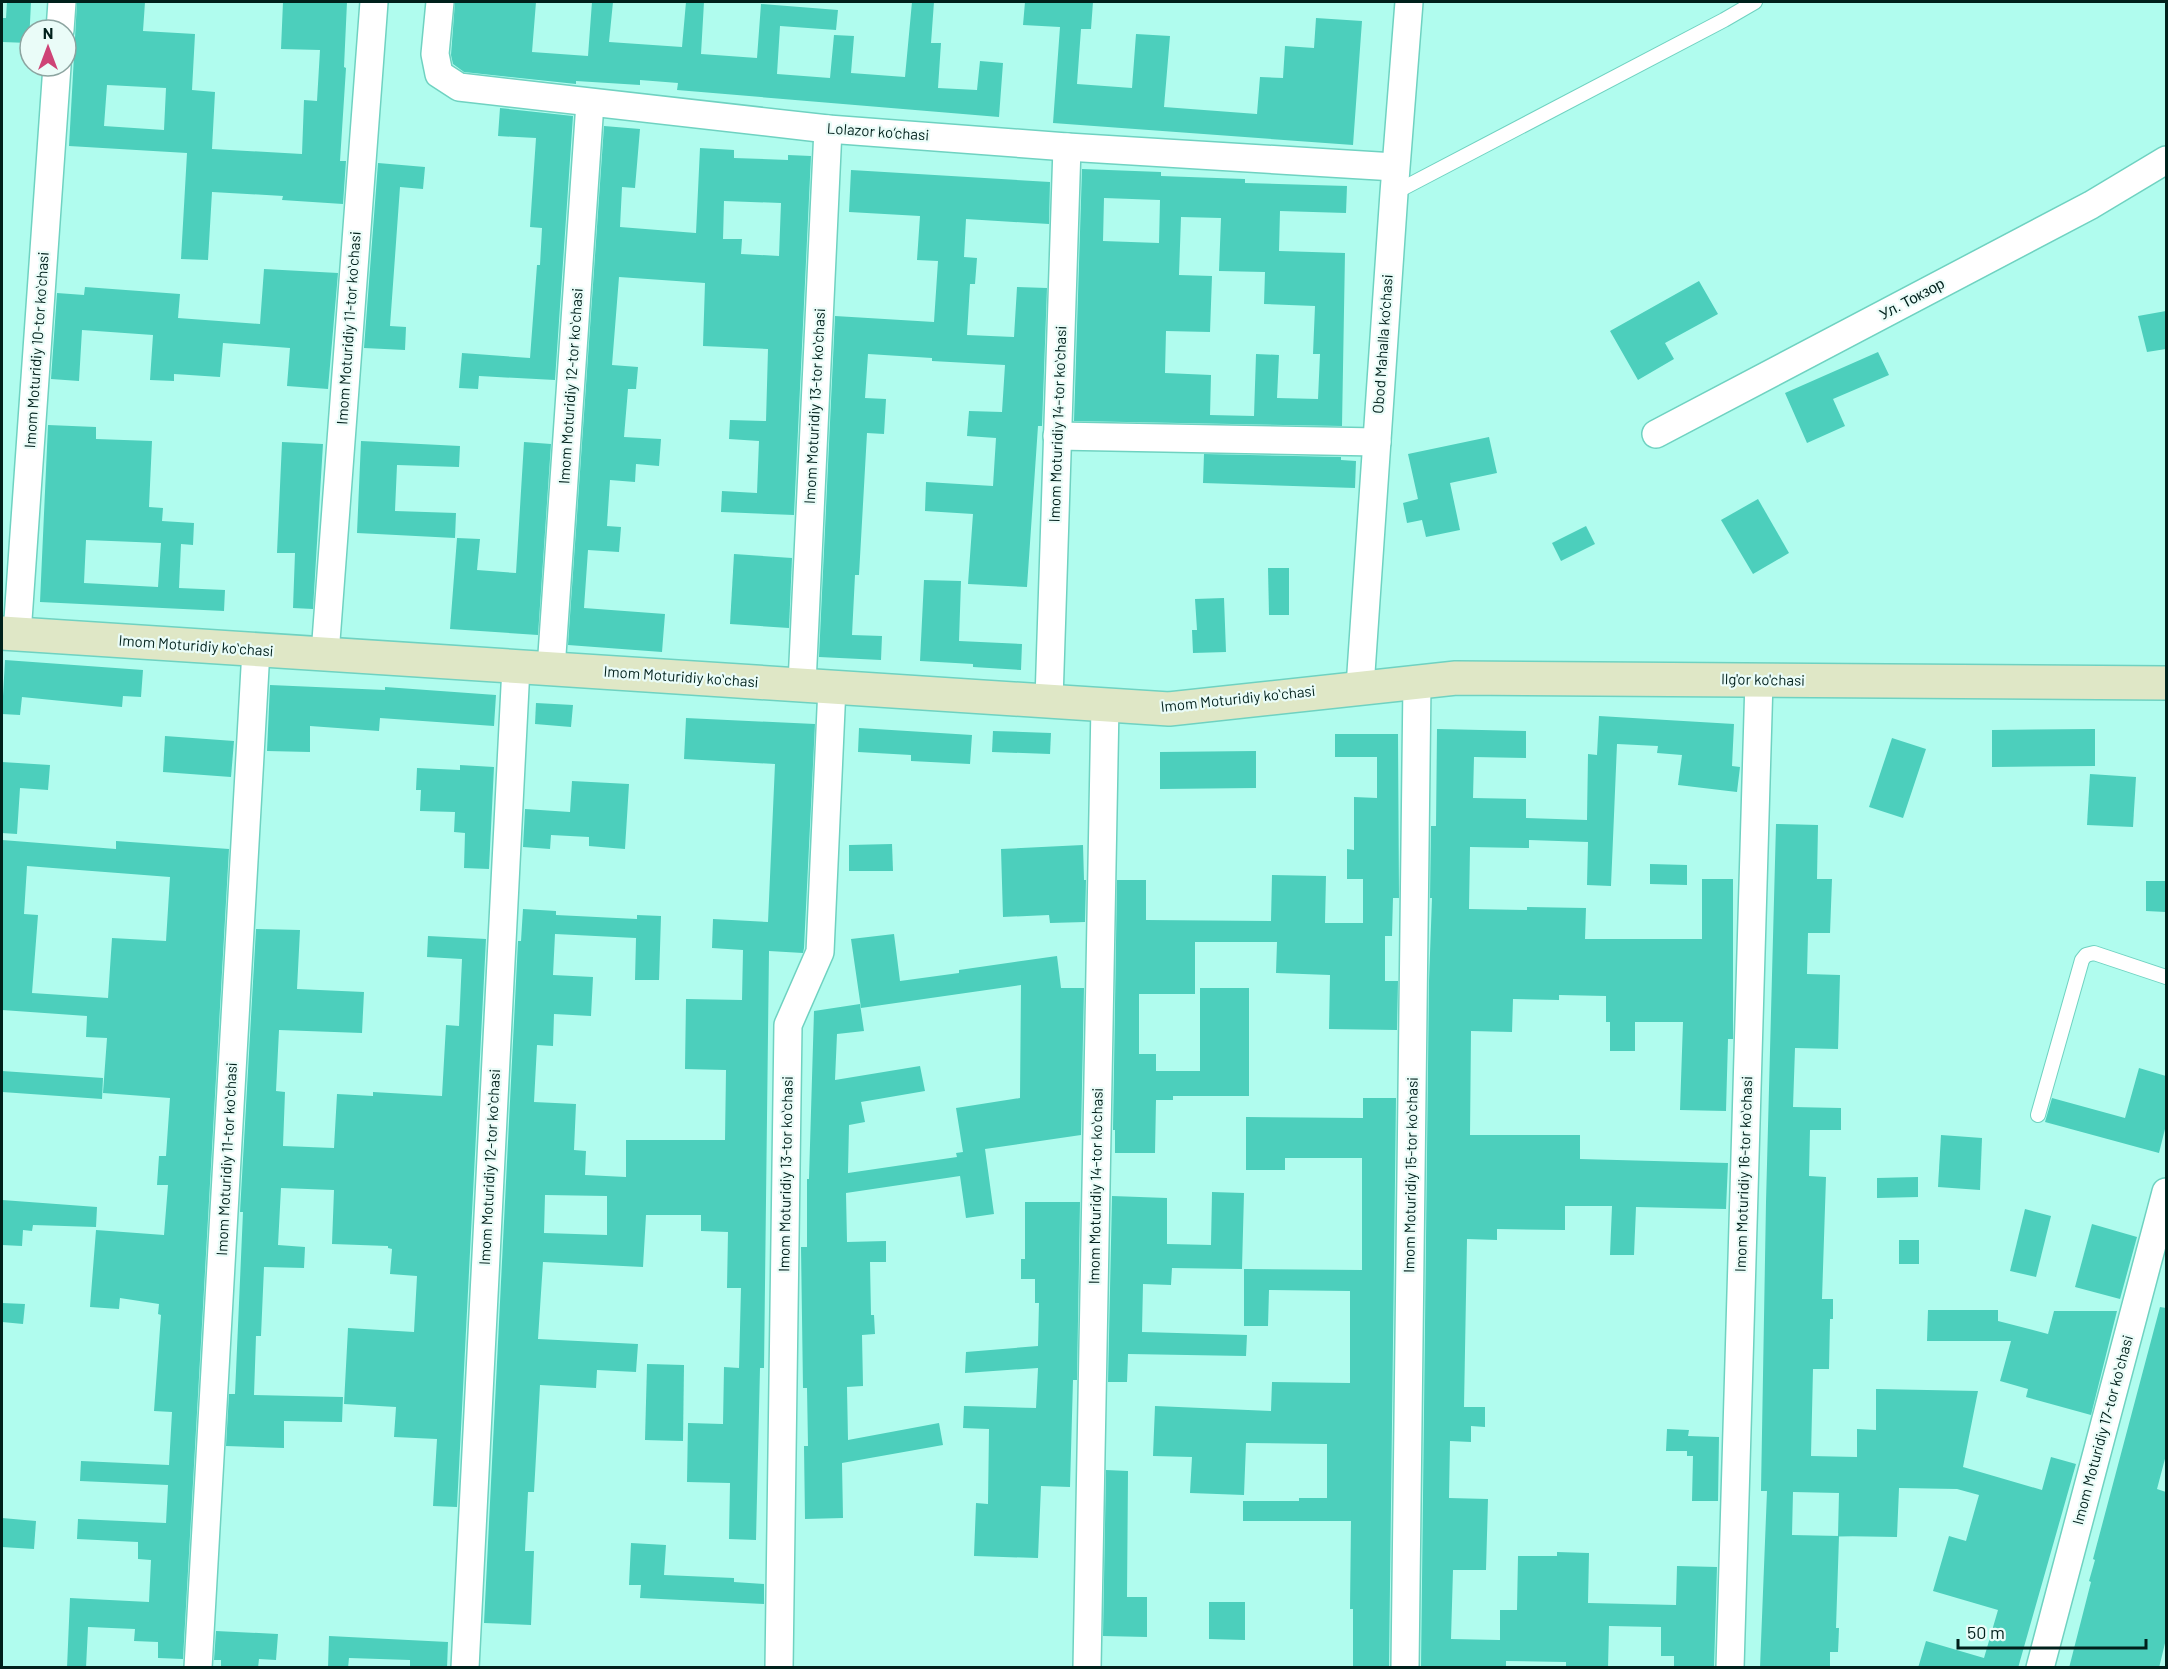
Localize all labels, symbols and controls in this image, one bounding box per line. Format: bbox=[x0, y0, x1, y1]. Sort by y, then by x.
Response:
north arrow bbox=[18, 18, 78, 78]
text: N bbox=[43, 23, 53, 42]
street label: Lolazor ko‘chasi bbox=[826, 118, 930, 144]
street label: Imom Moturidiy 11-tor koʻchasi bbox=[332, 231, 364, 425]
street label: Imom Moturidiy 10-tor koʻchasi bbox=[20, 251, 52, 449]
street label: Obod Mahalla ko‘chasi bbox=[1368, 274, 1396, 414]
street label: Ул. Токзор bbox=[1876, 274, 1947, 323]
street label: Imom Moturidiy 12-tor koʻchasi bbox=[554, 287, 586, 485]
street label: Imom Moturidiy 13-tor koʻchasi bbox=[800, 308, 828, 504]
street label: Imom Moturidiy 14-tor koʻchasi bbox=[1045, 325, 1069, 523]
street label: Imom Moturidiy koʻchasi bbox=[118, 631, 274, 659]
street label: Imom Moturidiy koʻchasi bbox=[603, 662, 759, 690]
street label: Ilg'or ko'chasi bbox=[1721, 669, 1805, 689]
street label: Imom Moturidiy koʻchasi bbox=[1160, 681, 1316, 715]
street label: Imom Moturidiy 11-tor koʻchasi bbox=[212, 1062, 240, 1256]
street label: Imom Moturidiy 12-tor koʻchasi bbox=[475, 1068, 503, 1265]
street label: Imom Moturidiy 13-tor koʻchasi bbox=[774, 1076, 796, 1272]
street label: Imom Moturidiy 16-tor koʻchasi bbox=[1731, 1076, 1755, 1272]
street label: Imom Moturidiy 15-tor koʻchasi bbox=[1399, 1077, 1421, 1273]
street label: Imom Moturidiy 14-tor koʻchasi bbox=[1084, 1088, 1106, 1284]
street label: Imom Moturidiy 17-tor koʻchasi bbox=[2068, 1333, 2136, 1526]
scale bar bbox=[1958, 1612, 2146, 1650]
text: 50 m bbox=[1967, 1621, 2005, 1643]

